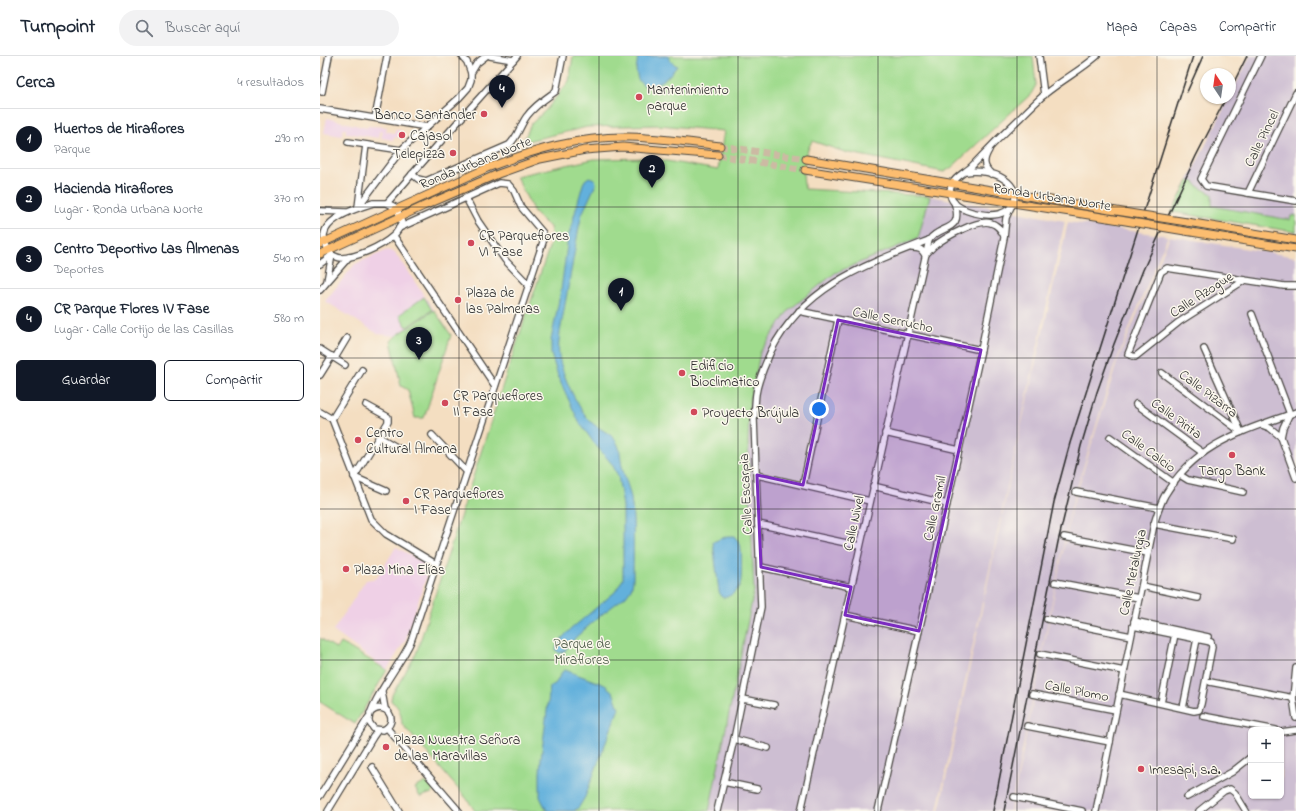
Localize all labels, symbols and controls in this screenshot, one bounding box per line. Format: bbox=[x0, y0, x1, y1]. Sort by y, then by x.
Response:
search box bbox=[119, 10, 399, 46]
text: Turnpoint bbox=[20, 14, 95, 41]
icon: search bbox=[133, 17, 155, 39]
text: Buscar aquí bbox=[165, 17, 240, 39]
text: Mapa bbox=[1106, 17, 1138, 38]
text: Capas bbox=[1160, 17, 1197, 38]
text: Compartir bbox=[1219, 17, 1276, 38]
north arrow bbox=[1200, 68, 1236, 104]
text: Cerca bbox=[16, 70, 55, 95]
text: 4 resultados bbox=[237, 73, 304, 92]
pin: 4 bbox=[489, 75, 515, 108]
place label: Mantenimiento parque bbox=[647, 80, 729, 117]
marker: Mantenimiento parque bbox=[634, 92, 644, 102]
place label: Banco Santander bbox=[373, 105, 477, 126]
street label: Calle Pincel bbox=[1239, 107, 1285, 171]
marker: Banco Santander bbox=[479, 109, 489, 119]
text: Huertos de Miraflores bbox=[54, 118, 185, 140]
place label: Cajasol bbox=[410, 126, 452, 147]
text: 1 bbox=[27, 129, 31, 148]
text: 290 m bbox=[275, 129, 304, 148]
marker: Cajasol bbox=[397, 130, 407, 140]
street label: Ronda Urbana Norte bbox=[416, 131, 535, 195]
text: Parque bbox=[54, 140, 90, 159]
place label: Telepizza bbox=[393, 144, 445, 165]
marker: Telepizza bbox=[448, 148, 458, 158]
pin: 2 bbox=[639, 155, 665, 188]
text: Hacienda Miraflores bbox=[54, 178, 174, 200]
street label: Ronda Urbana Norte bbox=[991, 178, 1113, 217]
text: 2 bbox=[26, 189, 32, 208]
text: 370 m bbox=[274, 189, 304, 208]
text: Lugar · Ronda Urbana Norte bbox=[54, 200, 203, 219]
place label: CR Parqueflores VI Fase bbox=[478, 226, 569, 263]
text: Centro Deportivo Las Almenas bbox=[54, 238, 239, 260]
marker: CR Parqueflores VI Fase bbox=[466, 238, 476, 248]
text: 3 bbox=[26, 249, 32, 268]
text: 540 m bbox=[272, 249, 304, 268]
text: Deportes bbox=[54, 260, 104, 279]
street label: Calle Azogue bbox=[1166, 266, 1239, 325]
pin: 1 bbox=[608, 278, 634, 311]
place label: Plaza de las Palmeras bbox=[466, 283, 540, 320]
marker: Plaza de las Palmeras bbox=[453, 295, 463, 305]
text: CR Parque Flores IV Fase bbox=[54, 298, 209, 320]
street label: Calle Serrucho bbox=[851, 302, 935, 339]
text: 4 bbox=[26, 309, 32, 328]
text: 580 m bbox=[273, 309, 304, 328]
text: Lugar · Calle Cortijo de las Casillas bbox=[54, 320, 234, 339]
pin: 3 bbox=[406, 327, 432, 360]
place label: Edificio Bioclimatico bbox=[689, 356, 759, 393]
button: Guardar bbox=[16, 360, 156, 401]
button: Compartir bbox=[164, 360, 304, 401]
street label: Calle Pizarra bbox=[1174, 365, 1242, 423]
marker: Edificio Bioclimatico bbox=[677, 368, 687, 378]
place label: CR Parqueflores II Fase bbox=[453, 386, 543, 423]
street label: Calle Pirita bbox=[1146, 393, 1206, 445]
marker: CR Parqueflores II Fase bbox=[440, 398, 450, 408]
your location bbox=[809, 399, 829, 419]
place label: Proyecto Brújula bbox=[702, 403, 799, 425]
marker: Proyecto Brújula bbox=[689, 407, 699, 417]
place label: Centro Cultural Almena bbox=[366, 423, 457, 460]
street label: Calle Calcio bbox=[1116, 424, 1180, 478]
marker: Centro Cultural Almena bbox=[353, 435, 363, 445]
marker: Targo Bank bbox=[1227, 450, 1237, 460]
street label: Calle Escarpia bbox=[734, 453, 759, 535]
place label: Targo Bank bbox=[1198, 461, 1266, 483]
street label: Calle Gramil bbox=[918, 474, 953, 543]
place label: CR Parqueflores I Fase bbox=[414, 484, 504, 521]
street label: Calle Nivel bbox=[838, 494, 871, 553]
marker: CR Parqueflores I Fase bbox=[401, 496, 411, 506]
street label: Calle Metalurgia bbox=[1114, 527, 1154, 618]
place label: Plaza Mina Elías bbox=[354, 560, 445, 581]
marker: Plaza Mina Elías bbox=[341, 564, 351, 574]
park label: Parque de Miraflores bbox=[554, 634, 611, 671]
street label: Calle Plomo bbox=[1043, 675, 1111, 708]
map controls bbox=[1248, 727, 1284, 799]
button: + bbox=[1248, 727, 1284, 763]
place label: Plaza Nuestra Señora de las Maravillas bbox=[394, 730, 520, 767]
marker: Plaza Nuestra Señora de las Maravillas bbox=[381, 742, 391, 752]
place label: Imesapi, s.a. bbox=[1149, 760, 1221, 781]
button: − bbox=[1248, 763, 1284, 799]
marker: Imesapi, s.a. bbox=[1136, 764, 1146, 774]

